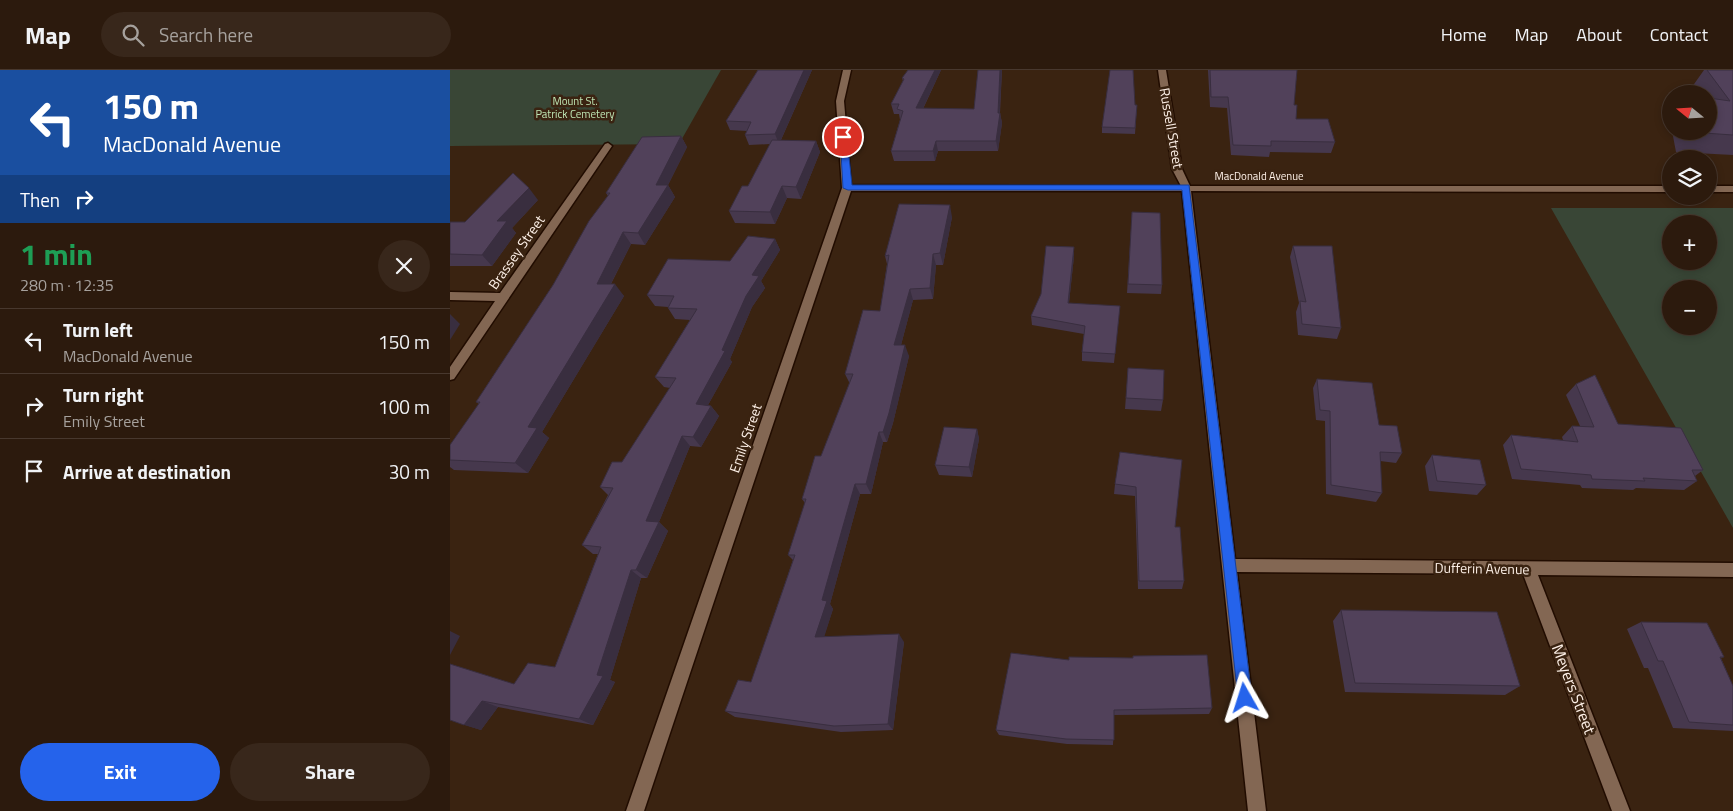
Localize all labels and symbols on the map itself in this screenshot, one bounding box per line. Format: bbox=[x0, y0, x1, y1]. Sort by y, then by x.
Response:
north arrow bbox=[1662, 85, 1718, 140]
street label: Russell Street bbox=[1155, 86, 1189, 170]
park label: Mount St. Patrick Cemetery bbox=[535, 93, 615, 122]
pin bbox=[822, 116, 864, 158]
street label: MacDonald Avenue bbox=[1214, 168, 1304, 184]
street label: Brassey Street bbox=[483, 211, 549, 293]
street label: Emily Street bbox=[723, 401, 767, 475]
street label: Dufferin Avenue bbox=[1434, 557, 1530, 579]
street label: Meyers Street bbox=[1546, 640, 1602, 738]
position arrow bbox=[1218, 671, 1270, 723]

